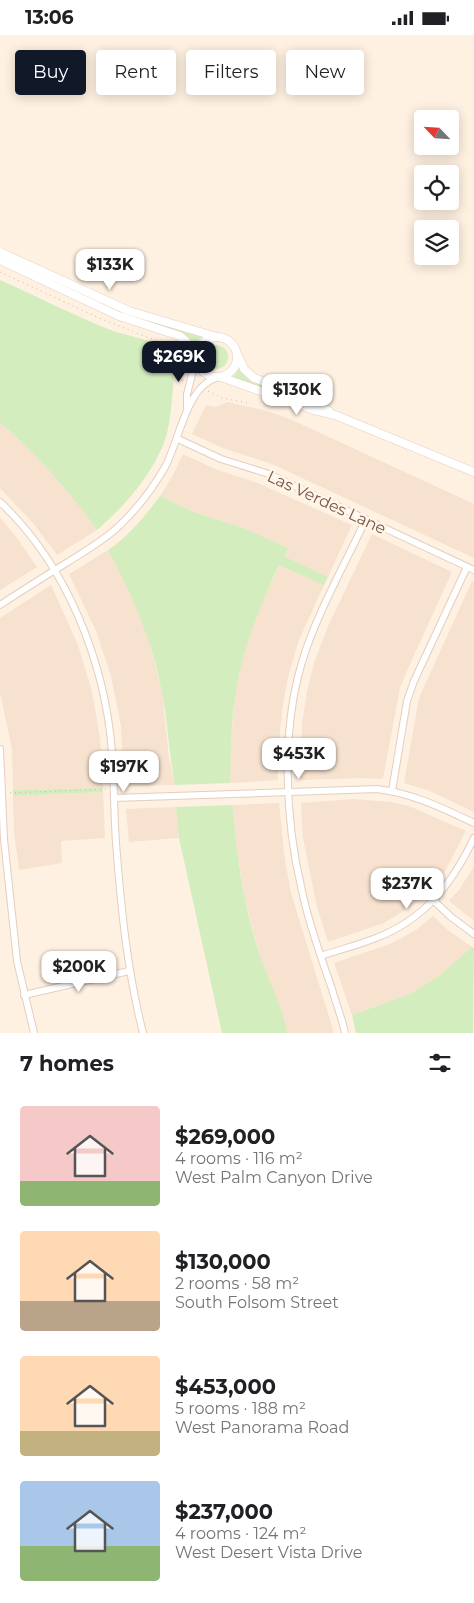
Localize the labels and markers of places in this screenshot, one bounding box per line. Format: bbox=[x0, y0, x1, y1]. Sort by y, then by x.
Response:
pin: $133K bbox=[75, 249, 145, 291]
pin: $269K bbox=[144, 341, 214, 383]
pin: $130K bbox=[262, 373, 332, 416]
pin: $453K bbox=[264, 737, 334, 780]
pin: $197K bbox=[89, 751, 159, 793]
pin: $237K bbox=[372, 867, 442, 910]
pin: $200K bbox=[44, 951, 114, 993]

